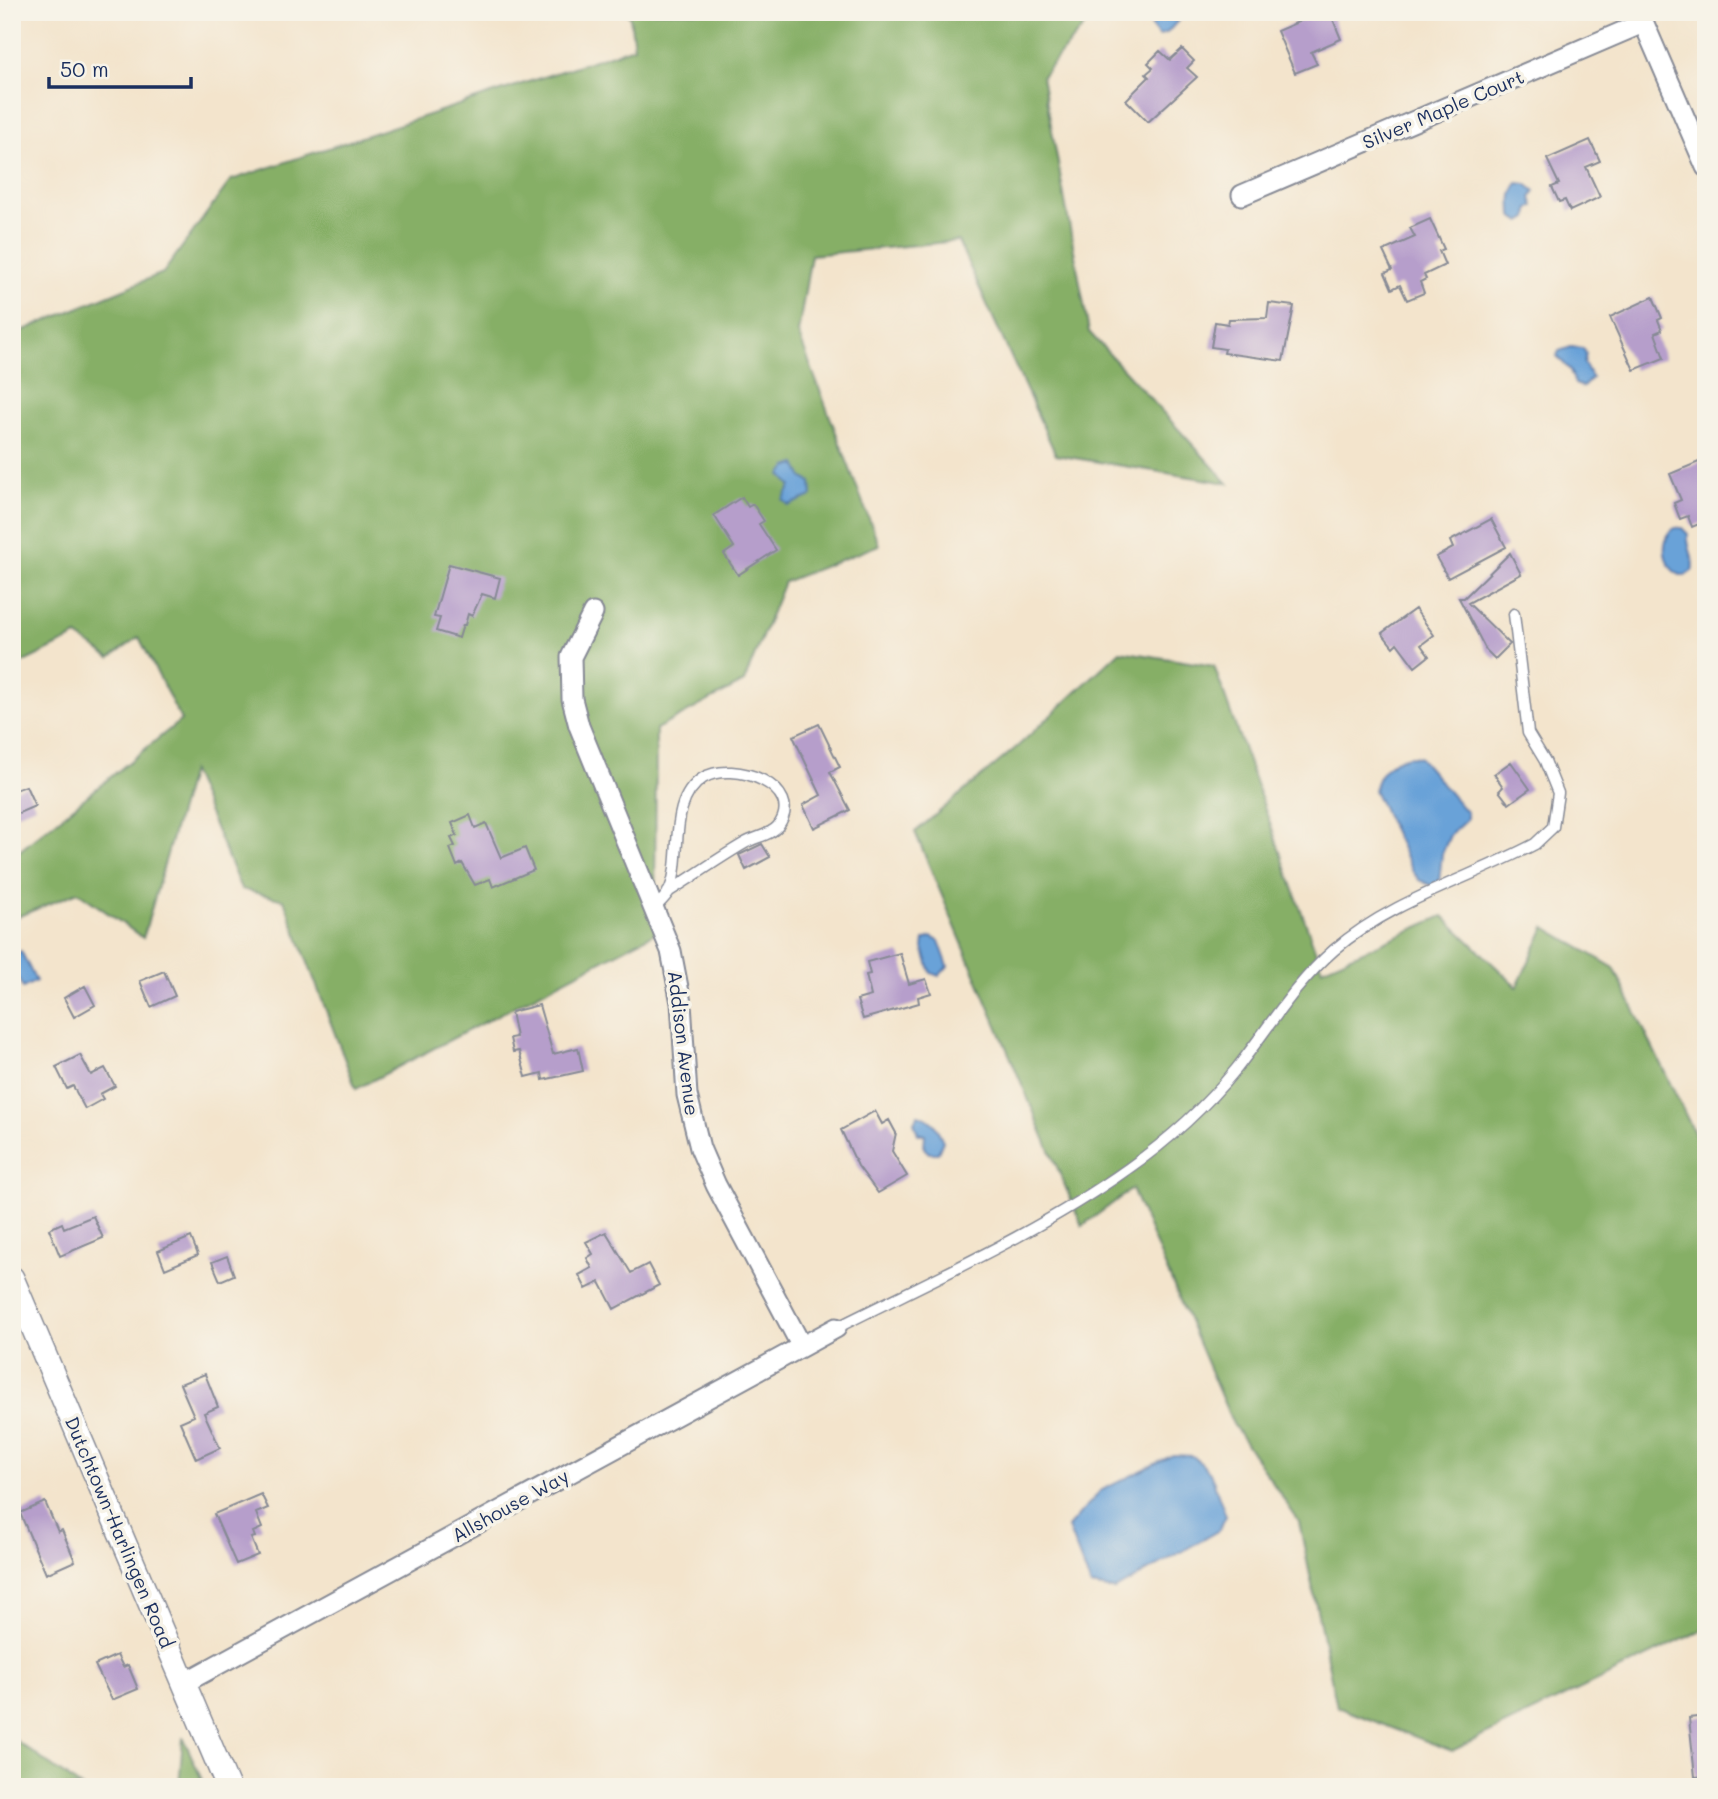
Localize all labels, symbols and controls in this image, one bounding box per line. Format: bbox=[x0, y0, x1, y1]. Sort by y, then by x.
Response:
scale bar bbox=[49, 46, 191, 90]
text: 50 m bbox=[60, 55, 109, 82]
street label: Silver Maple Court bbox=[1358, 64, 1528, 154]
street label: Addison Avenue bbox=[663, 969, 705, 1117]
street label: Dutchtown-Harlingen Road bbox=[60, 1412, 180, 1652]
street label: Allshouse Way bbox=[447, 1463, 573, 1547]

